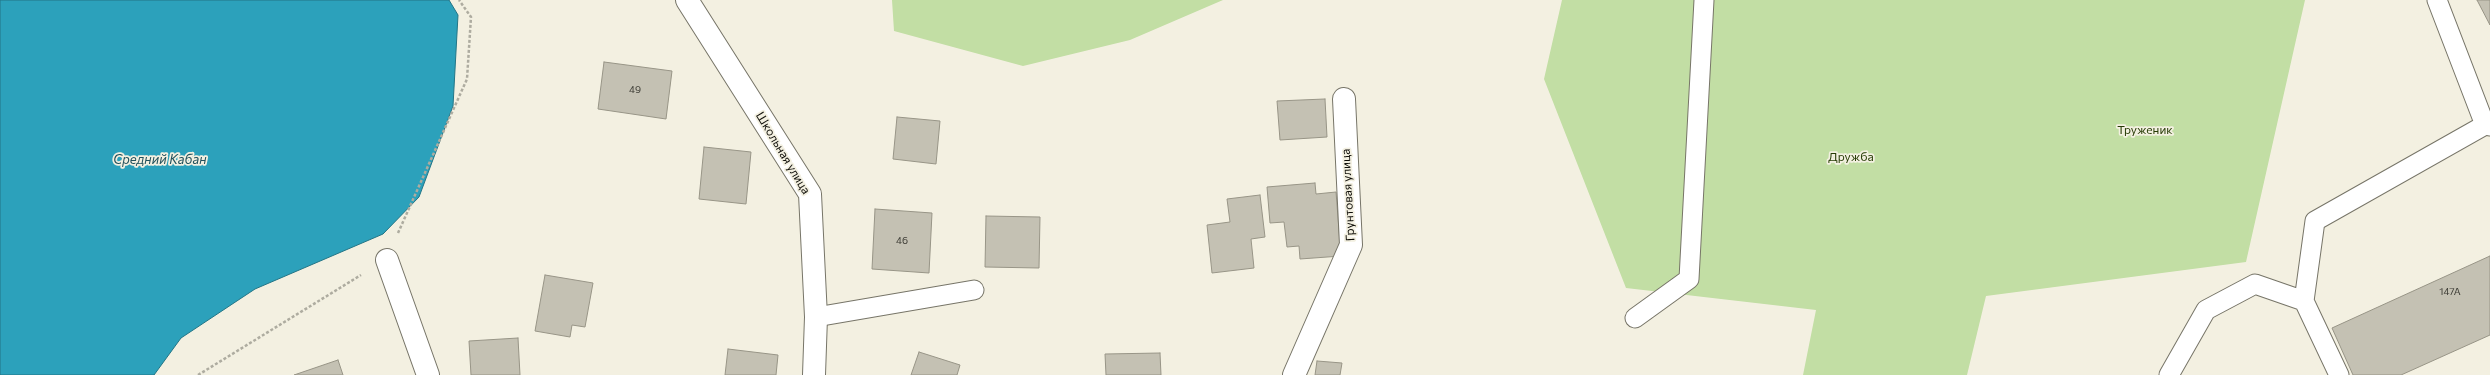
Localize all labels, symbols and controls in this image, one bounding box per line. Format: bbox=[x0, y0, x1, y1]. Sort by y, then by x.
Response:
house number: 49 bbox=[629, 84, 641, 96]
street label: Школьная улица bbox=[753, 109, 813, 197]
park label: Труженик bbox=[2117, 123, 2173, 137]
street label: Грунтовая улица bbox=[1338, 148, 1358, 242]
park label: Дружба bbox=[1828, 150, 1874, 164]
water label: Средний Кабан bbox=[113, 152, 207, 168]
house number: 46 bbox=[896, 235, 908, 247]
house number: 147А bbox=[2439, 286, 2461, 298]

